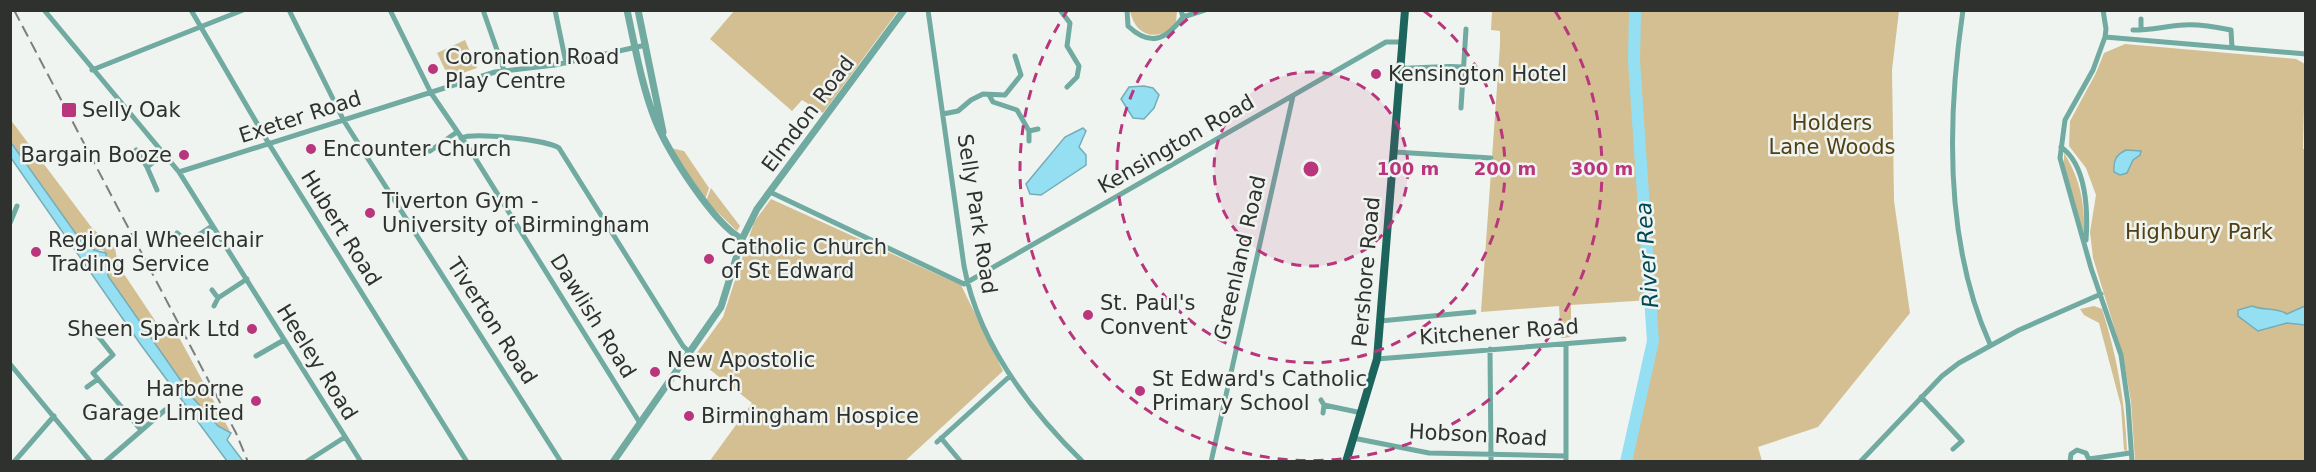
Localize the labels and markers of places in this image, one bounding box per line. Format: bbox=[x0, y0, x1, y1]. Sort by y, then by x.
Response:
place label: Coronation Road Play Centre bbox=[445, 45, 619, 93]
marker: Coronation Road Play Centre bbox=[426, 62, 440, 76]
place label: Kensington Hotel bbox=[1388, 62, 1567, 86]
marker: Kensington Hotel bbox=[1369, 67, 1383, 81]
place label: Selly Oak bbox=[82, 98, 181, 122]
marker: Selly Oak bbox=[60, 101, 78, 119]
place label: Encounter Church bbox=[323, 137, 511, 161]
marker: Encounter Church bbox=[304, 142, 318, 156]
place label: Bargain Booze bbox=[20, 143, 172, 167]
marker: Bargain Booze bbox=[177, 148, 191, 162]
centre of rings bbox=[1301, 159, 1321, 179]
place label: Tiverton Gym - University of Birmingham bbox=[381, 189, 650, 237]
marker: Tiverton Gym - University of Birmingham bbox=[363, 206, 377, 220]
place label: Regional Wheelchair Trading Service bbox=[47, 228, 264, 276]
place label: Catholic Church of St Edward bbox=[721, 235, 887, 283]
marker: Regional Wheelchair Trading Service bbox=[29, 245, 43, 259]
marker: Catholic Church of St Edward bbox=[702, 252, 716, 266]
place label: St. Paul's Convent bbox=[1100, 291, 1195, 339]
marker: St. Paul's Convent bbox=[1081, 308, 1095, 322]
place label: Sheen Spark Ltd bbox=[67, 317, 240, 341]
marker: Sheen Spark Ltd bbox=[245, 322, 259, 336]
place label: New Apostolic Church bbox=[667, 348, 815, 396]
marker: New Apostolic Church bbox=[648, 365, 662, 379]
place label: St Edward's Catholic Primary School bbox=[1152, 367, 1367, 415]
place label: Harborne Garage Limited bbox=[82, 377, 244, 425]
marker: St Edward's Catholic Primary School bbox=[1133, 384, 1147, 398]
marker: Harborne Garage Limited bbox=[249, 394, 263, 408]
place label: Birmingham Hospice bbox=[701, 404, 919, 428]
marker: Birmingham Hospice bbox=[682, 409, 696, 423]

